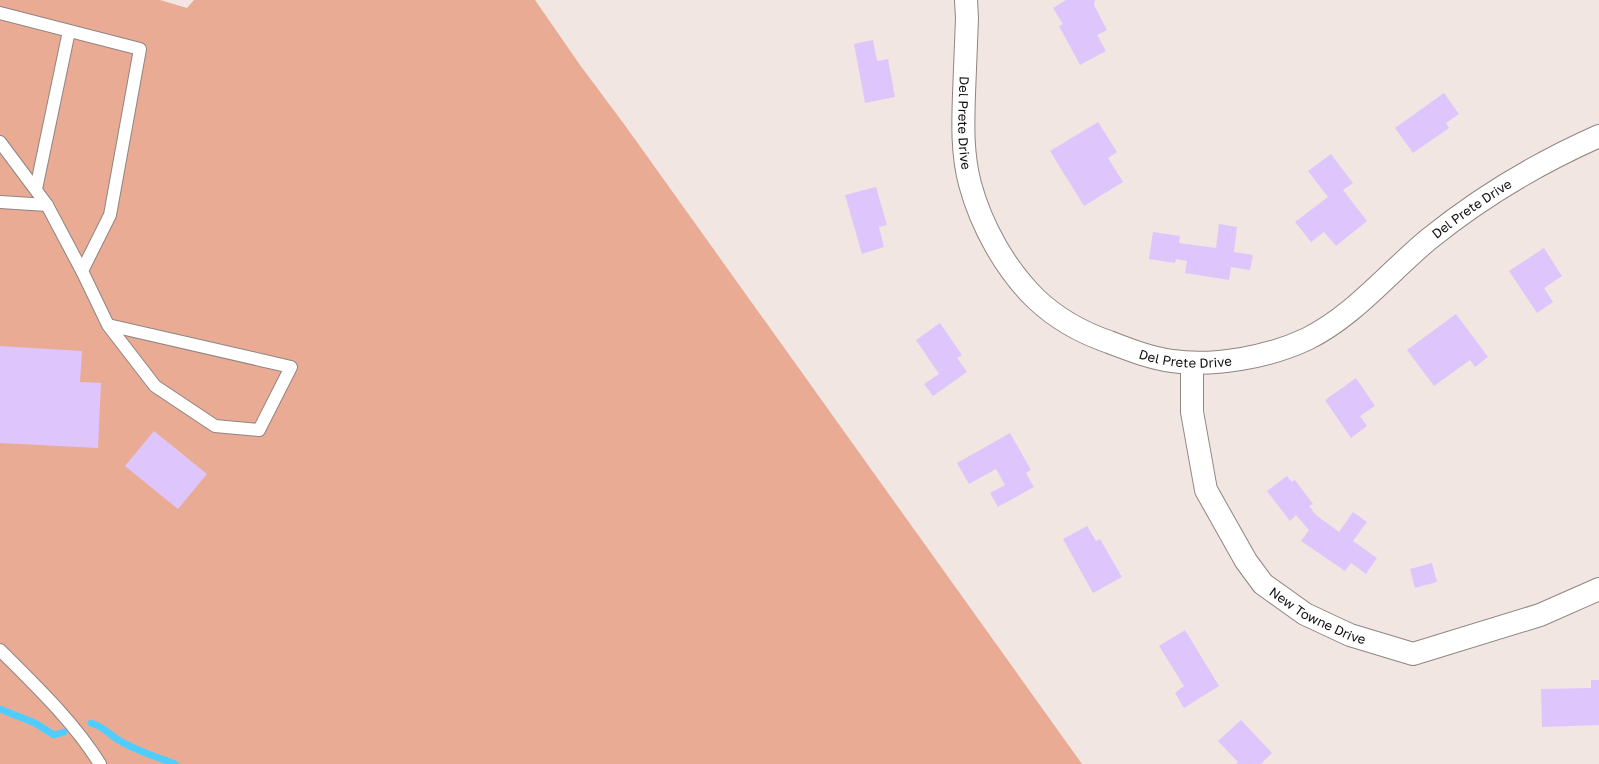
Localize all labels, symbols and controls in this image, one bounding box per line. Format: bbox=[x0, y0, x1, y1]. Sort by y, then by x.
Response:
street label: Del Prete Drive bbox=[955, 76, 975, 171]
street label: Del Prete Drive bbox=[1429, 175, 1514, 242]
street label: Del Prete Drive bbox=[1137, 346, 1233, 371]
street label: New Towne Drive bbox=[1267, 583, 1368, 647]

